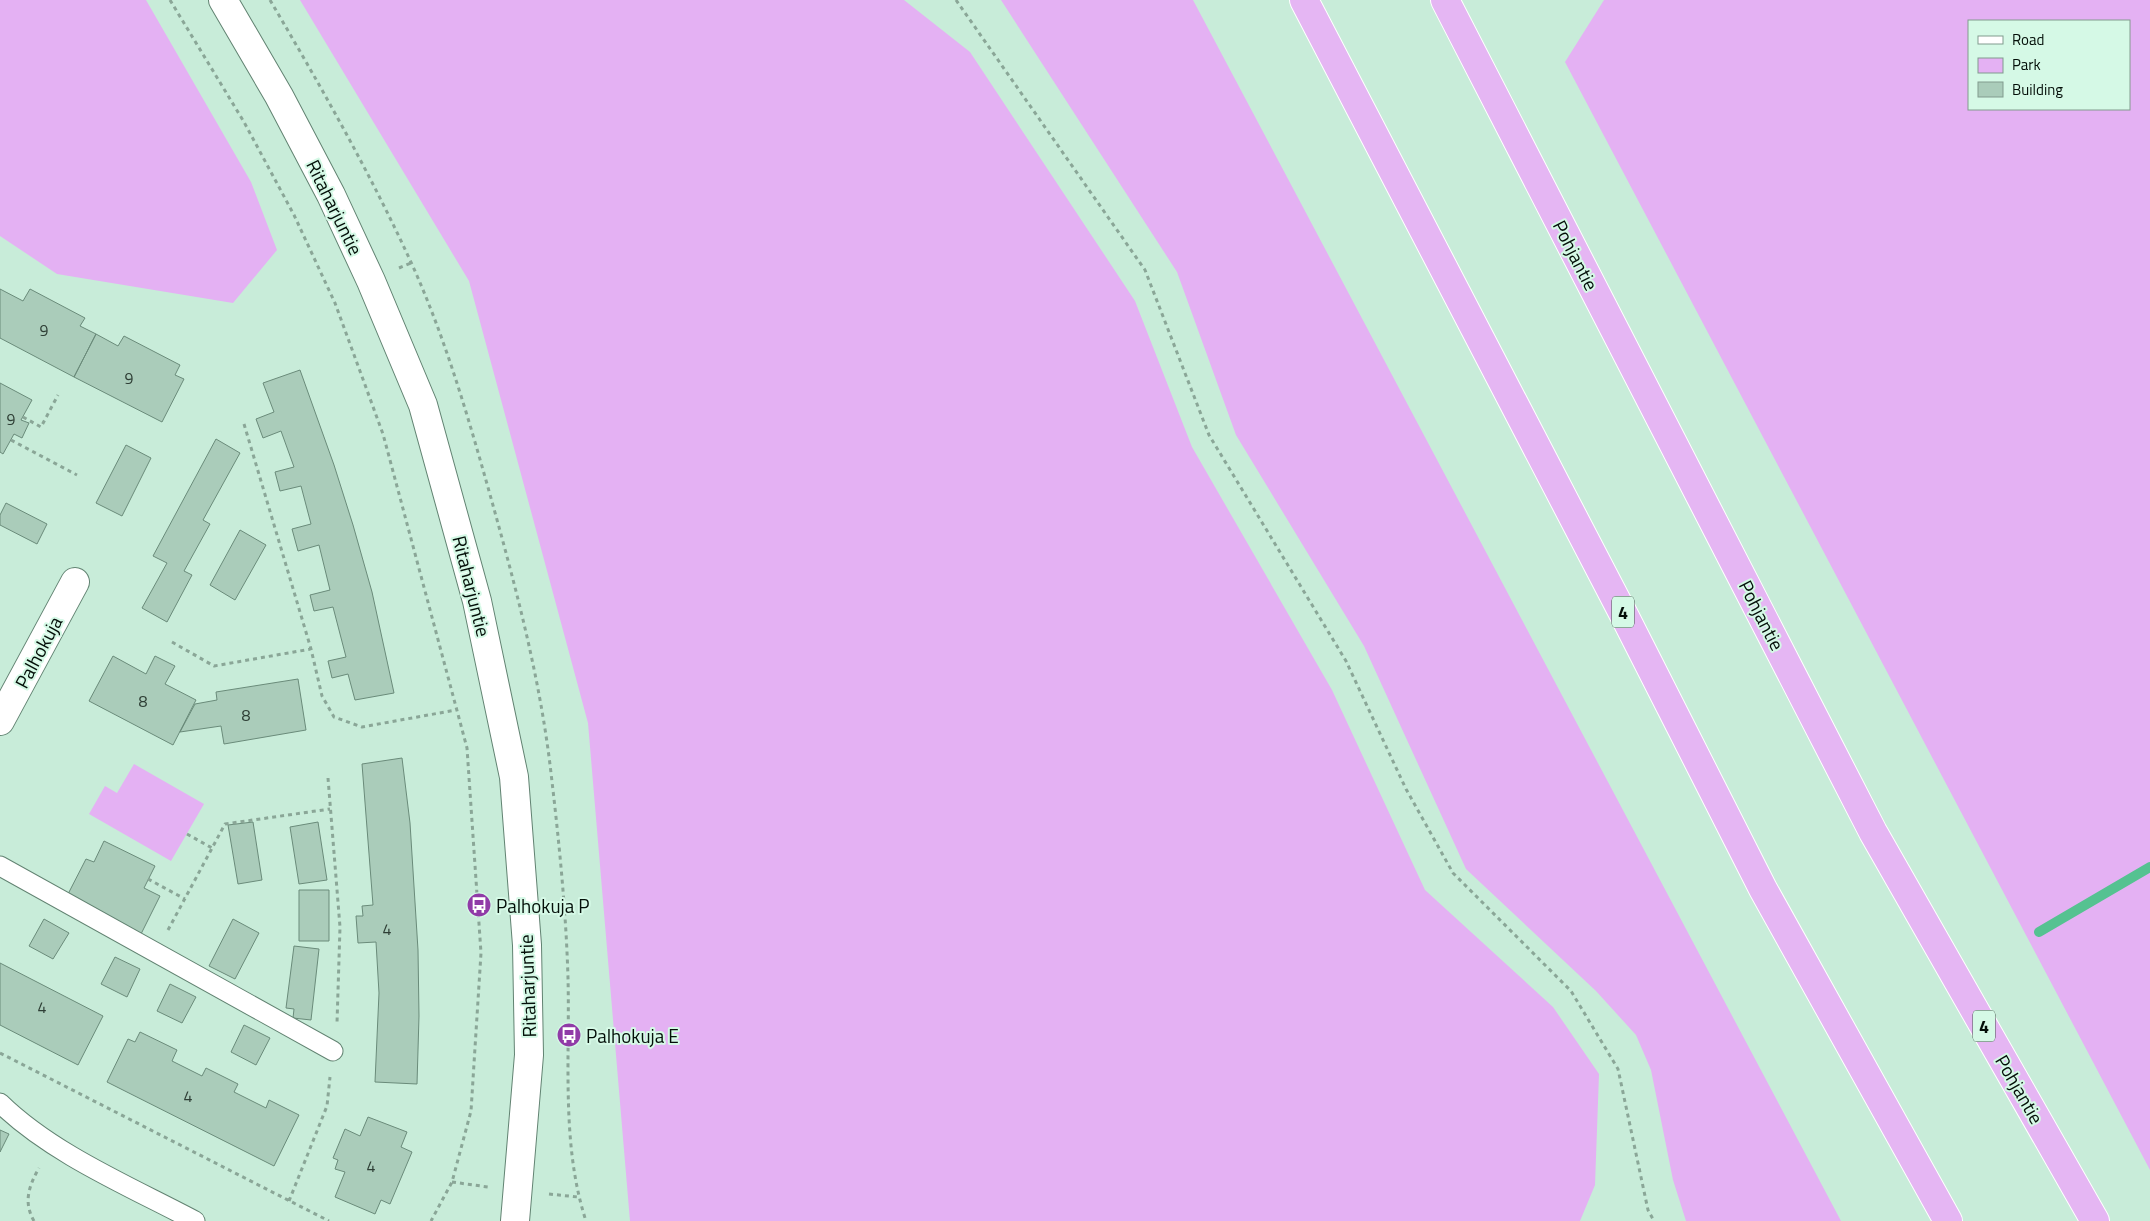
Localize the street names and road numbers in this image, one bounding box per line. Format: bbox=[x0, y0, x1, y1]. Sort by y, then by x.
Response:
street label: Ritaharjuntie bbox=[299, 154, 371, 260]
street label: Pohjantie bbox=[1546, 215, 1606, 295]
street label: Ritaharjuntie bbox=[445, 532, 499, 640]
street label: Pohjantie bbox=[1732, 575, 1792, 655]
road number: 4 bbox=[1612, 596, 1634, 628]
street label: Palhokuja bbox=[7, 610, 69, 693]
street label: Ritaharjuntie bbox=[511, 934, 543, 1038]
road number: 4 bbox=[1973, 1010, 1995, 1042]
street label: Pohjantie bbox=[1989, 1049, 2051, 1129]

